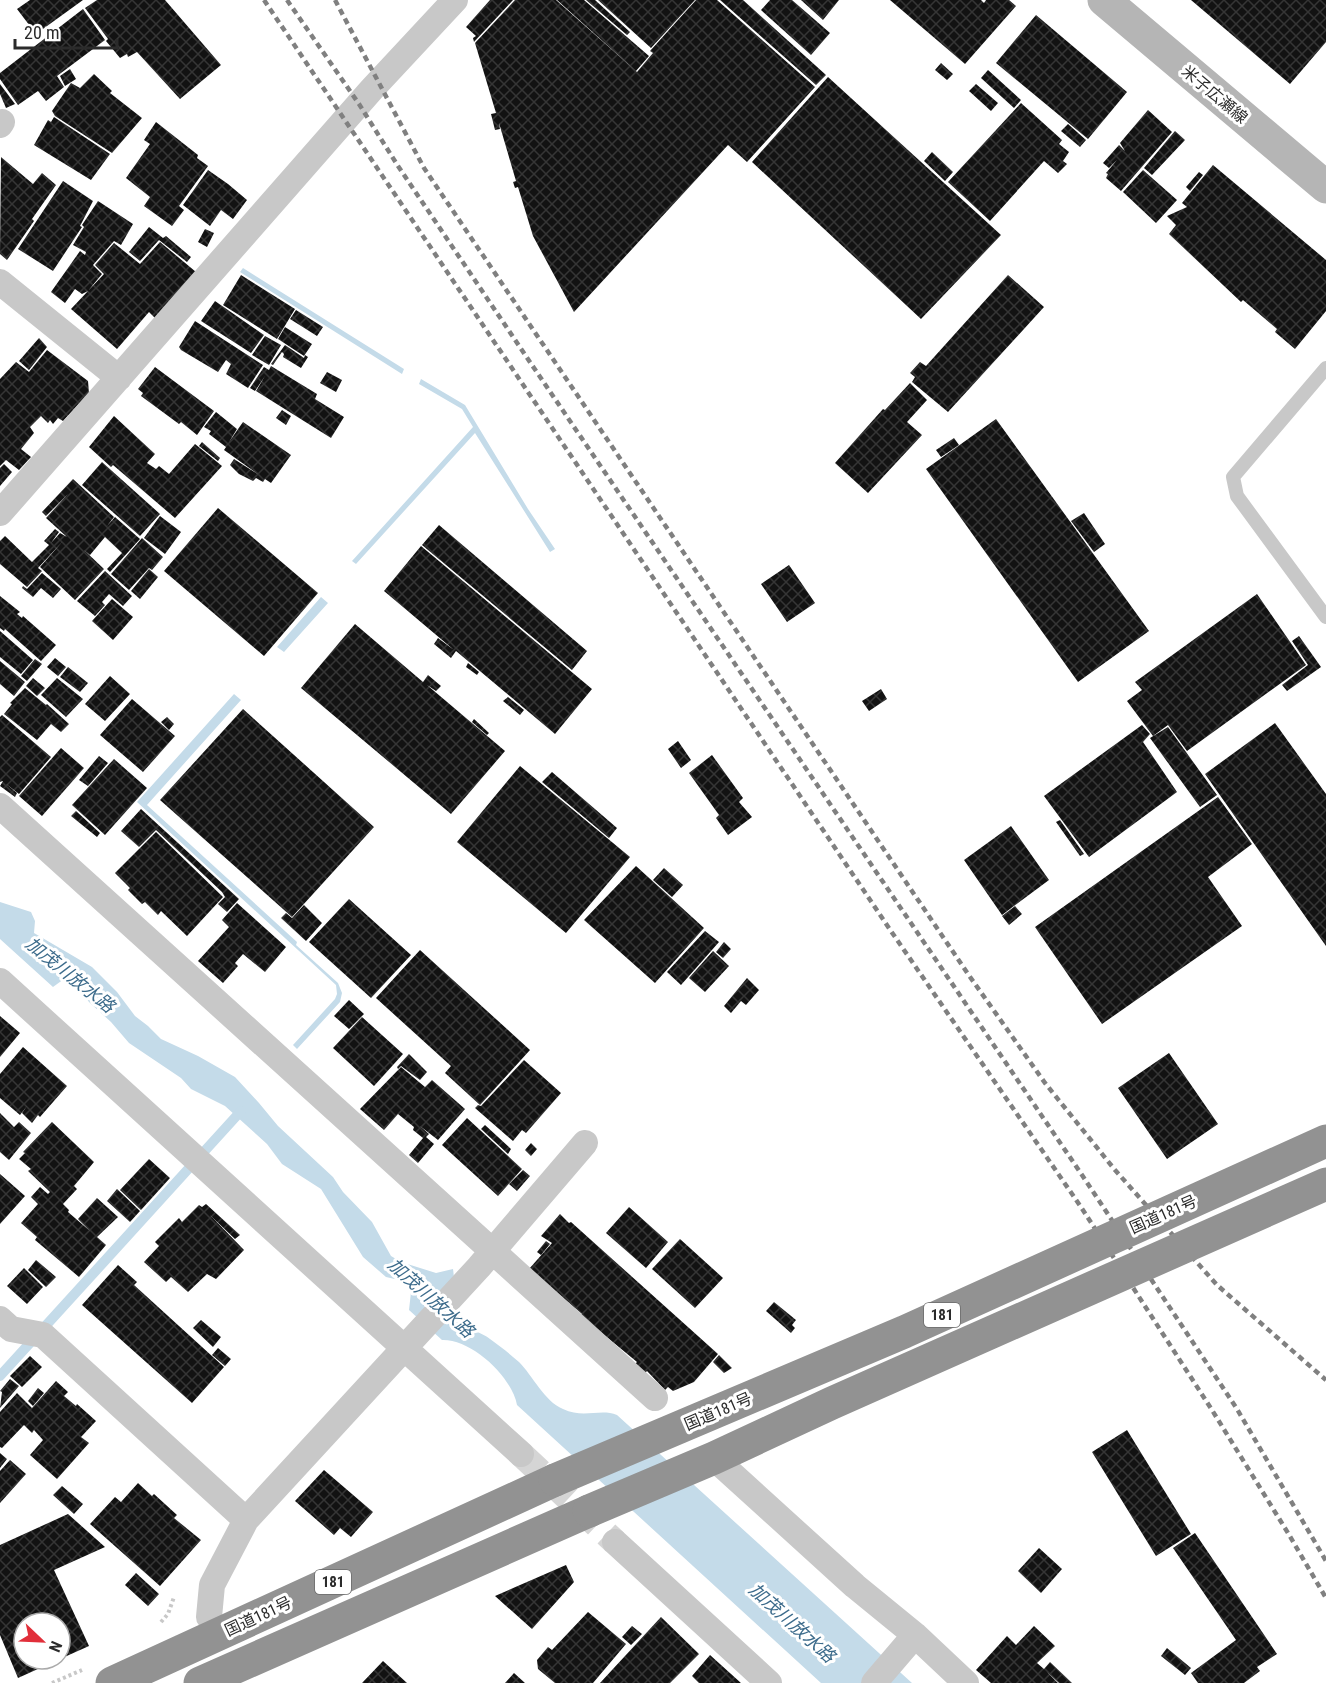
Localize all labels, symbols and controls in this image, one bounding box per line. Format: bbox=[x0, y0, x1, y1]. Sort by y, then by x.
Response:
scale bar bbox=[15, 12, 117, 50]
text: 20 m bbox=[24, 22, 59, 43]
street label: 米子広瀬線 bbox=[1178, 61, 1251, 127]
water label: 加茂川放水路 bbox=[22, 932, 120, 1018]
street label: 国道181号 bbox=[1127, 1191, 1200, 1238]
water label: 加茂川放水路 bbox=[384, 1254, 480, 1343]
road number: 181 bbox=[924, 1303, 960, 1327]
street label: 国道181号 bbox=[681, 1389, 755, 1434]
road number: 181 bbox=[315, 1570, 351, 1594]
water label: 加茂川放水路 bbox=[745, 1579, 841, 1668]
street label: 国道181号 bbox=[222, 1593, 295, 1640]
north arrow bbox=[12, 1611, 72, 1671]
text: N bbox=[45, 1638, 66, 1655]

